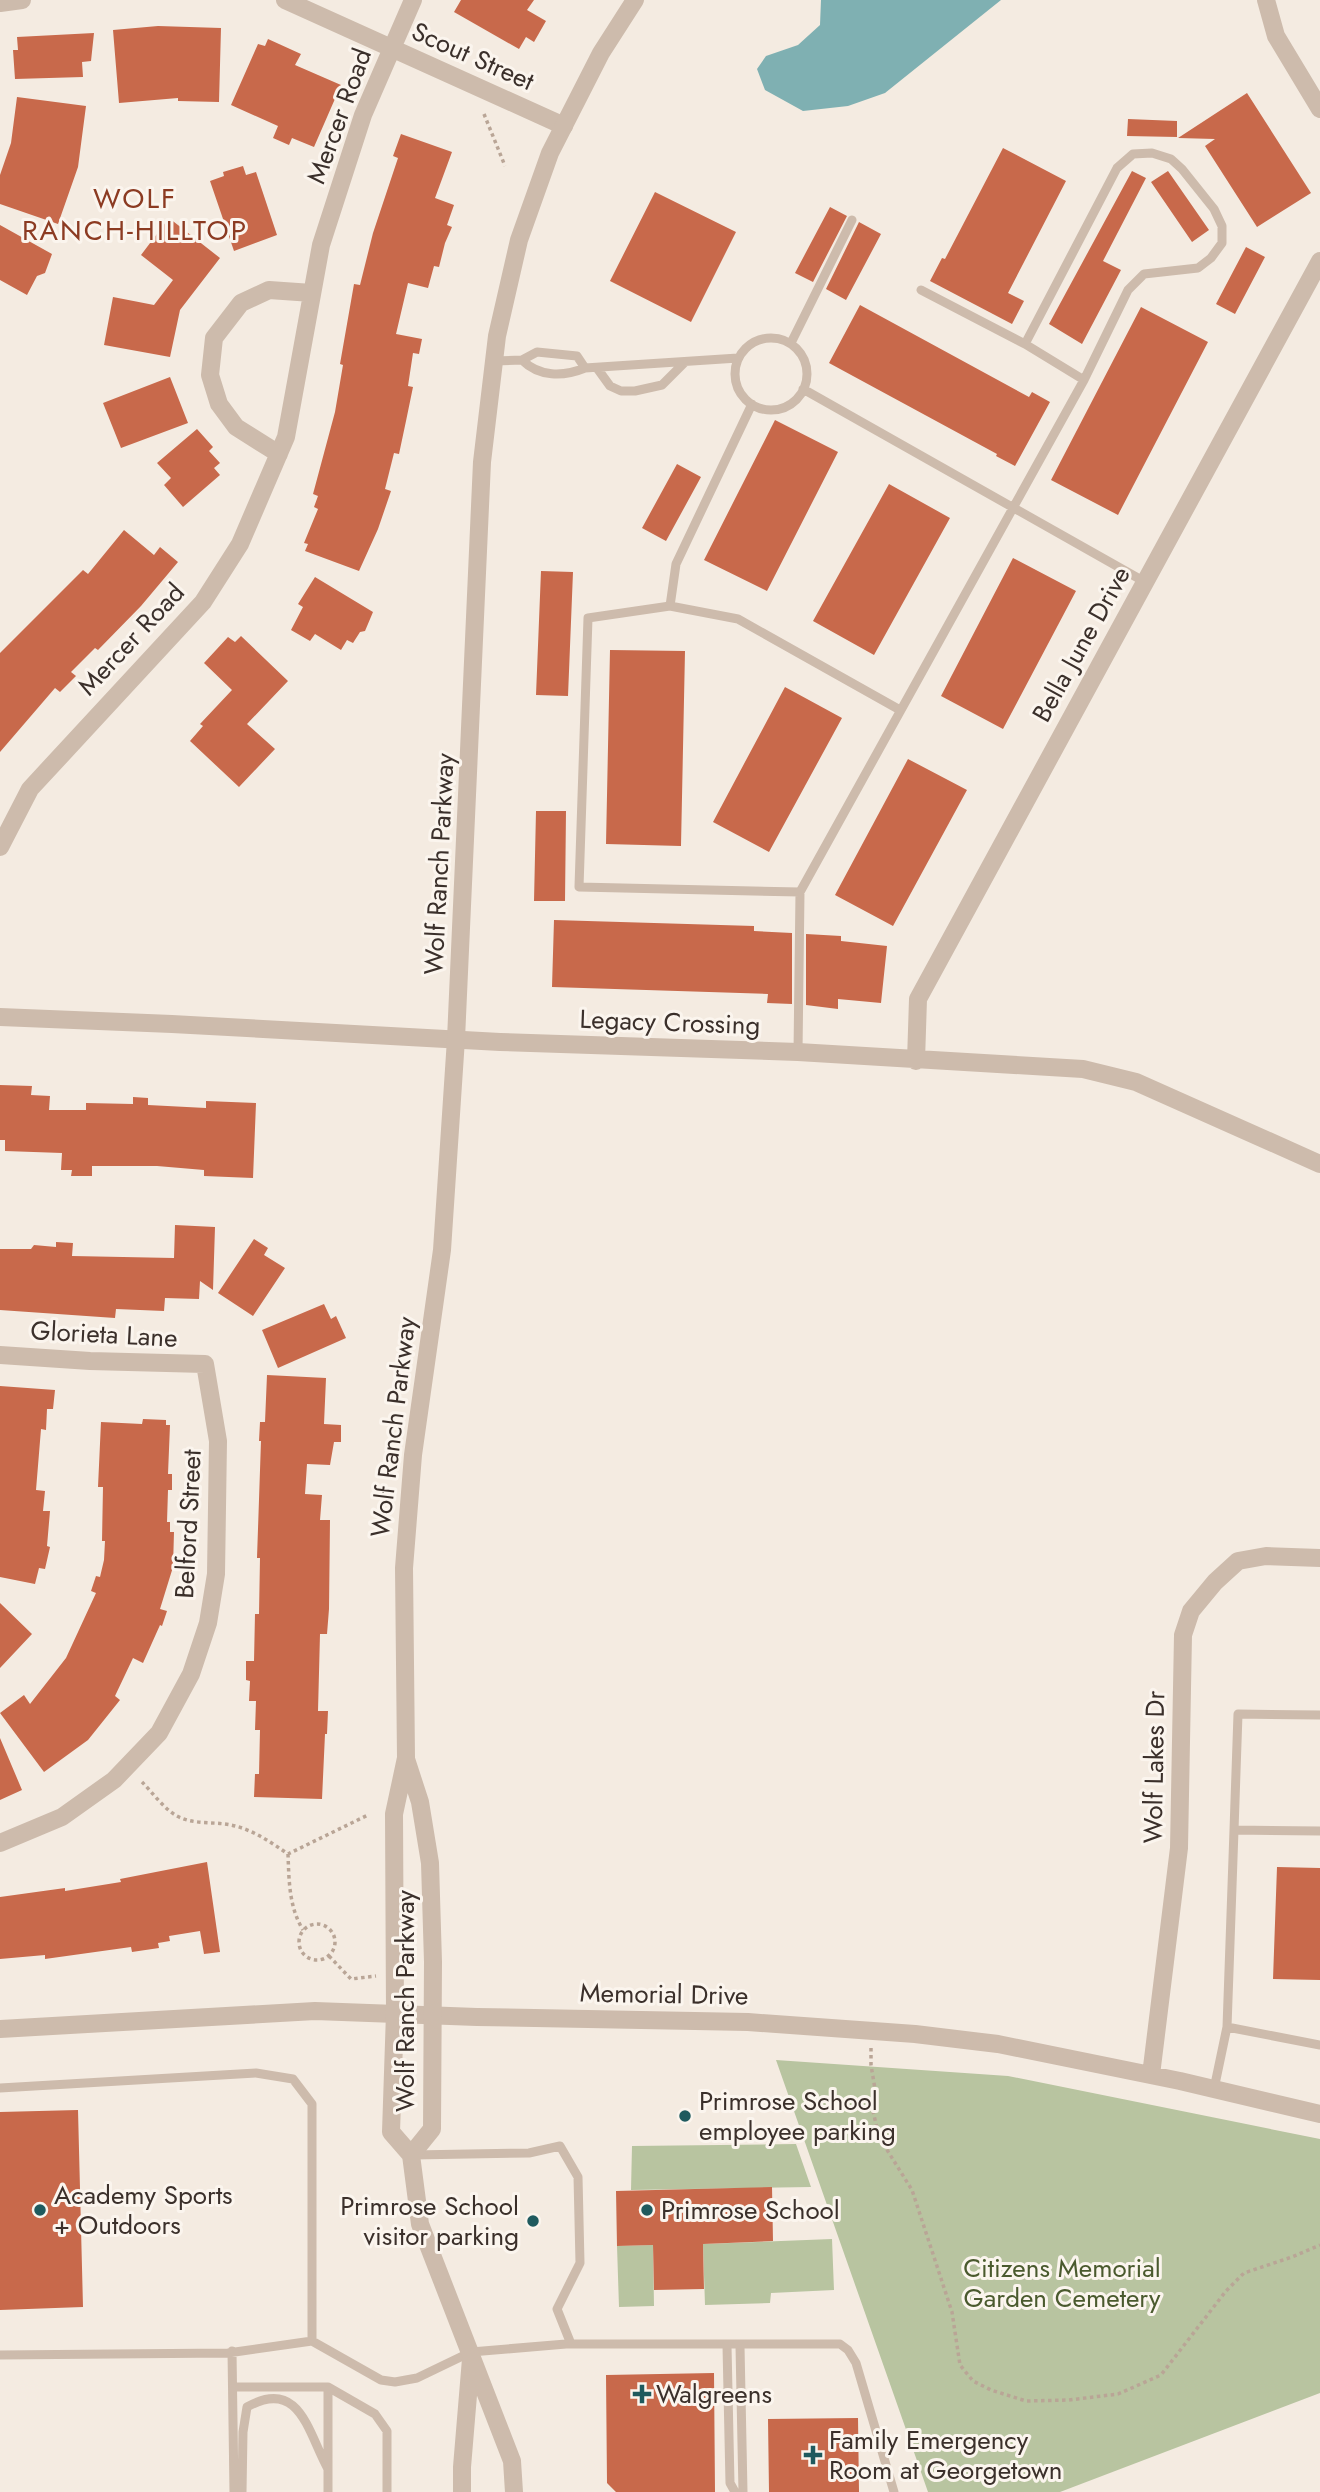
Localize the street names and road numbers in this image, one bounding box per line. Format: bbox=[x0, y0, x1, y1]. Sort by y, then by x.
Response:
street label: Scout Street bbox=[406, 12, 541, 100]
street label: Mercer Road bbox=[297, 43, 381, 189]
street label: Bella June Drive bbox=[1023, 559, 1139, 729]
street label: Mercer Road bbox=[69, 574, 193, 704]
street label: Wolf Ranch Parkway bbox=[414, 752, 464, 976]
street label: Legacy Crossing bbox=[579, 1000, 761, 1044]
street label: Glorieta Lane bbox=[30, 1311, 178, 1357]
street label: Wolf Ranch Parkway bbox=[361, 1314, 425, 1539]
street label: Belford Street bbox=[165, 1448, 211, 1599]
street label: Wolf Lakes Dr bbox=[1134, 1690, 1174, 1844]
street label: Wolf Ranch Parkway bbox=[386, 1890, 424, 2112]
street label: Memorial Drive bbox=[579, 1974, 749, 2014]

